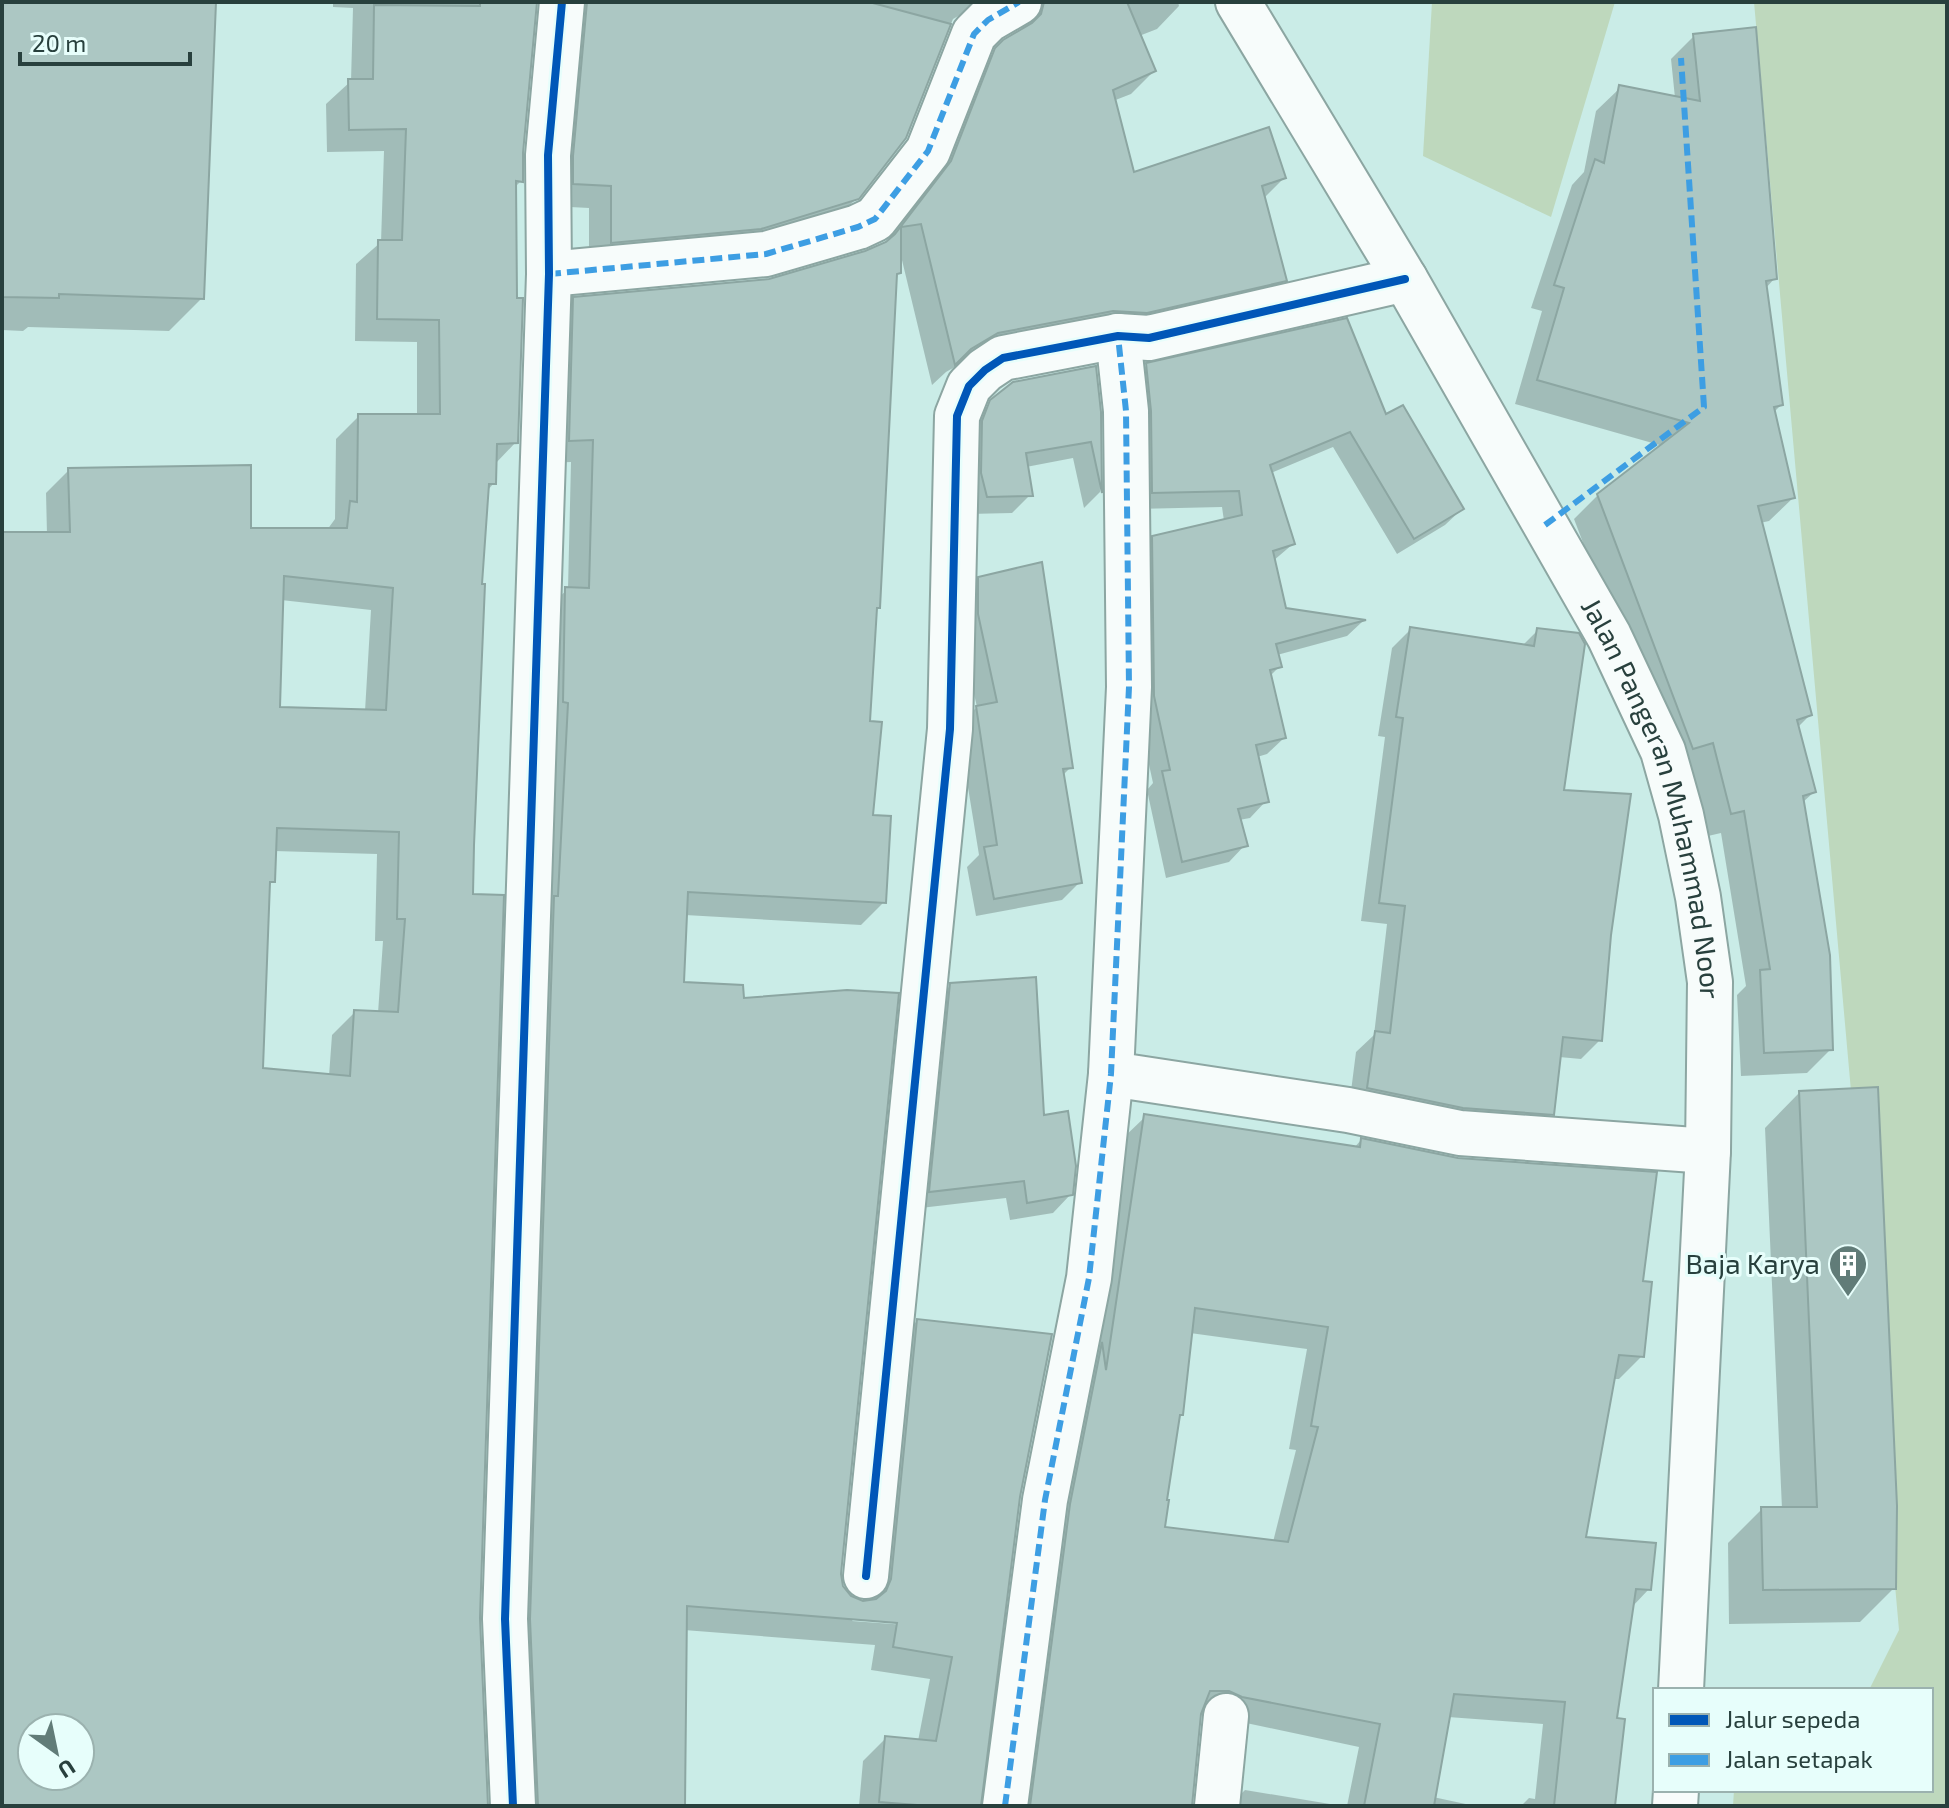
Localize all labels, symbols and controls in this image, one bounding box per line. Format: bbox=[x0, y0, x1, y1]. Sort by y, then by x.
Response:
scale bar bbox=[20, 16, 190, 66]
text: 20 m bbox=[32, 28, 86, 57]
street label: Jalan Pangeran Muhammad Noor bbox=[1575, 592, 1729, 999]
building icon: Baja Karya bbox=[1827, 1243, 1869, 1298]
place label: Baja Karya bbox=[1685, 1246, 1820, 1280]
legend bbox=[1653, 1688, 1933, 1792]
text: Jalur sepeda bbox=[1725, 1704, 1860, 1733]
north arrow bbox=[16, 1712, 96, 1792]
text: Jalan setapak bbox=[1725, 1744, 1873, 1773]
text: U bbox=[54, 1755, 81, 1785]

